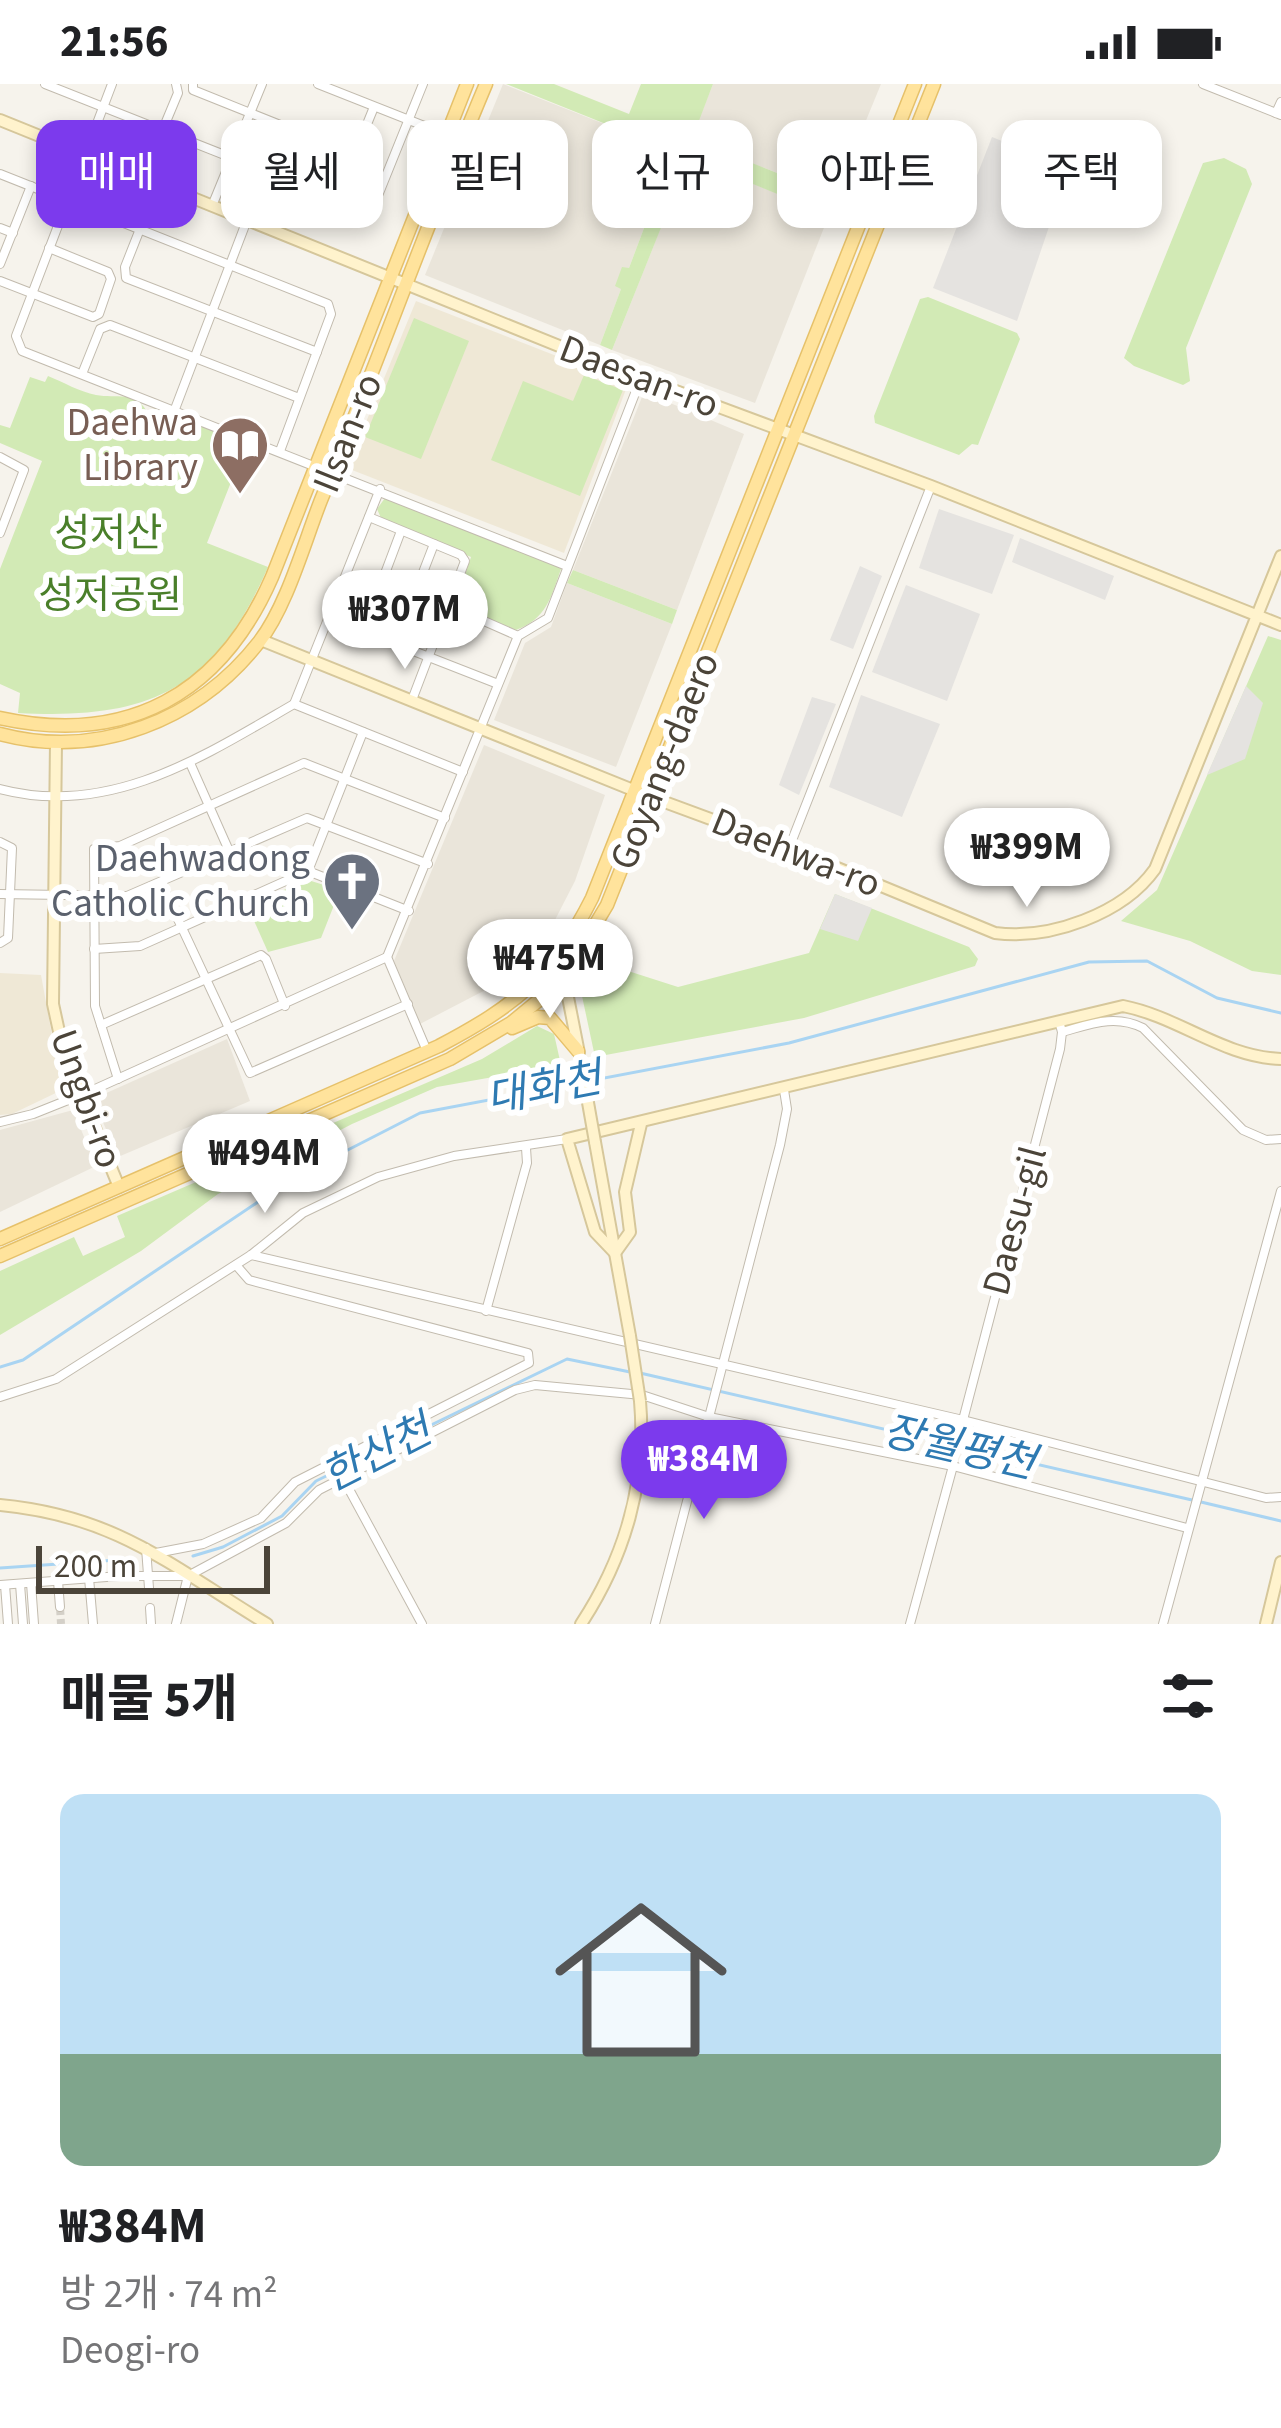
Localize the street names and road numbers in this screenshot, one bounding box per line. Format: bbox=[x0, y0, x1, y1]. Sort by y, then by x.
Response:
street label: Daesan-ro bbox=[551, 321, 727, 433]
street label: Ilsan-ro bbox=[299, 365, 397, 501]
street label: Goyang-daero bbox=[596, 644, 734, 878]
street label: Daehwa-ro bbox=[703, 794, 889, 912]
street label: Ungbi-ro bbox=[35, 1022, 137, 1176]
street label: Daesu-gil bbox=[968, 1140, 1062, 1302]

